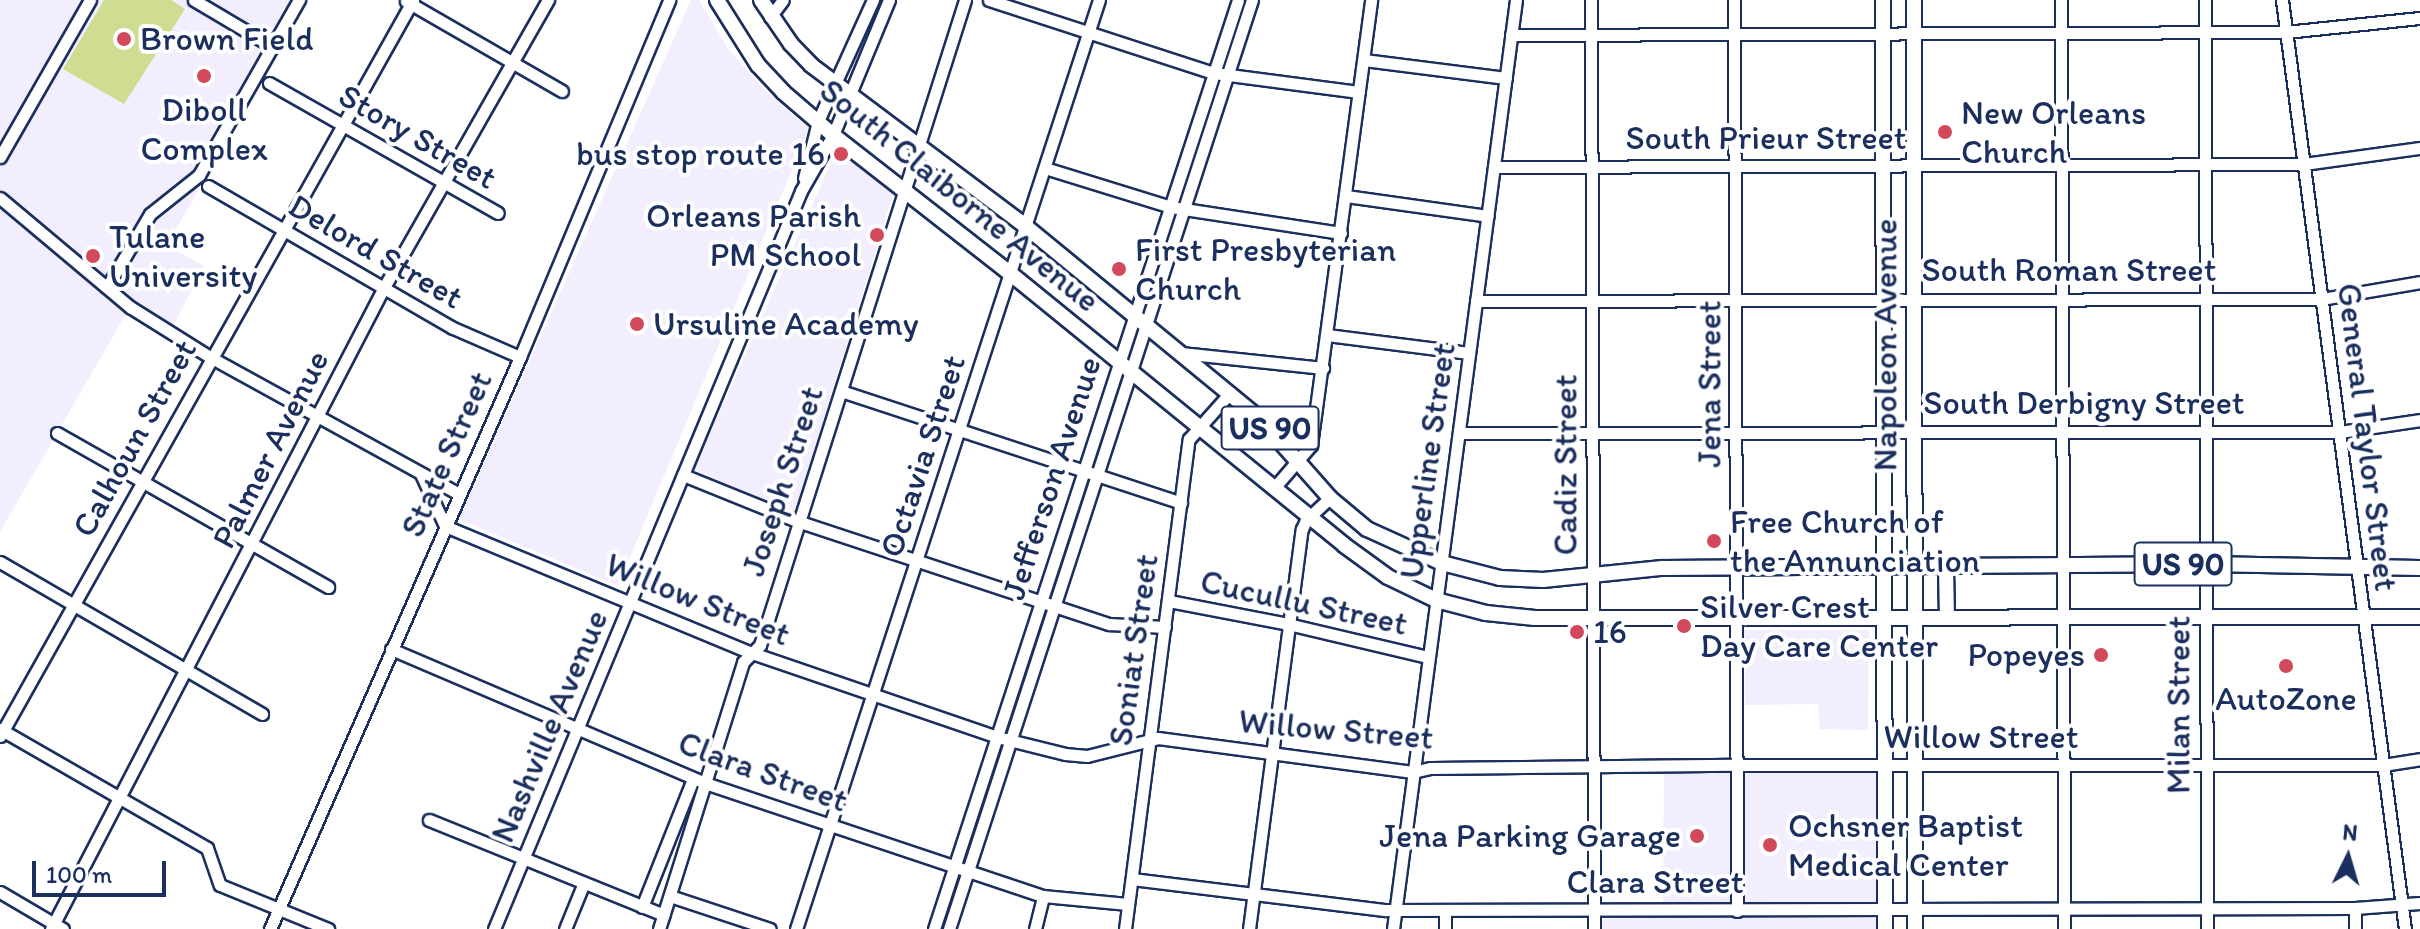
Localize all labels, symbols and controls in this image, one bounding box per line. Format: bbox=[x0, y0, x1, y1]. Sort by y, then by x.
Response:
place label: Brown Field bbox=[140, 19, 313, 59]
marker: Brown Field bbox=[115, 30, 133, 48]
marker: Diboll Complex bbox=[195, 67, 213, 85]
street label: South Claiborne Avenue bbox=[812, 69, 1108, 321]
street label: Story Street bbox=[332, 74, 504, 198]
place label: Diboll Complex bbox=[140, 89, 268, 168]
place label: New Orleans Church bbox=[1961, 92, 2146, 172]
street label: South Prieur Street bbox=[1626, 118, 1906, 158]
marker: New Orleans Church bbox=[1936, 123, 1954, 141]
place label: bus stop route 16 bbox=[575, 134, 825, 174]
marker: bus stop route 16 bbox=[832, 145, 850, 163]
street label: Delord Street bbox=[282, 185, 470, 317]
place label: Orleans Parish PM School bbox=[647, 195, 861, 274]
place label: Tulane University bbox=[109, 216, 257, 296]
street label: Napoleon Avenue bbox=[1865, 219, 1905, 471]
marker: Orleans Parish PM School bbox=[868, 226, 886, 244]
place label: First Presbyterian Church bbox=[1135, 229, 1396, 308]
marker: Tulane University bbox=[84, 247, 102, 265]
street label: South Roman Street bbox=[1923, 250, 2215, 290]
marker: First Presbyterian Church bbox=[1110, 260, 1128, 278]
street label: General Taylor Street bbox=[2329, 281, 2407, 593]
street label: Jena Street bbox=[1689, 301, 1729, 467]
place label: Ursuline Academy bbox=[653, 304, 919, 344]
marker: Ursuline Academy bbox=[628, 315, 646, 333]
street label: Calhoun Street bbox=[63, 332, 205, 544]
street label: Upperline Street bbox=[1390, 341, 1464, 581]
street label: Palmer Avenue bbox=[203, 343, 337, 555]
street label: Octavia Street bbox=[870, 350, 974, 562]
street label: Jefferson Avenue bbox=[993, 351, 1109, 605]
street label: State Street bbox=[392, 365, 500, 543]
street label: Cadiz Street bbox=[1545, 375, 1585, 555]
street label: Joseph Street bbox=[732, 381, 832, 581]
street label: South Derbigny Street bbox=[1923, 383, 2245, 423]
road number: US 90 bbox=[1220, 400, 1320, 456]
place label: Free Church of the Annunciation bbox=[1730, 501, 1981, 580]
marker: Free Church of the Annunciation bbox=[1705, 532, 1723, 550]
road number: US 90 bbox=[2133, 536, 2233, 592]
street label: Willow Street bbox=[600, 544, 796, 654]
street label: Soniat Street bbox=[1099, 552, 1167, 748]
street label: Cucullu Street bbox=[1197, 560, 1411, 644]
place label: Silver Crest Day Care Center bbox=[1700, 586, 1940, 666]
street label: Nashville Avenue bbox=[482, 604, 616, 848]
place label: 16 bbox=[1593, 612, 1627, 652]
street label: Milan Street bbox=[2158, 616, 2198, 794]
marker: Silver Crest Day Care Center bbox=[1675, 617, 1693, 635]
marker: 16 bbox=[1568, 623, 1586, 641]
place label: Popeyes bbox=[1967, 635, 2085, 675]
marker: Popeyes bbox=[2092, 646, 2110, 664]
marker: AutoZone bbox=[2277, 657, 2295, 675]
place label: AutoZone bbox=[2215, 679, 2357, 719]
street label: Willow Street bbox=[1237, 700, 1435, 758]
street label: Willow Street bbox=[1884, 717, 2078, 757]
street label: Clara Street bbox=[673, 722, 853, 820]
place label: Ochsner Baptist Medical Center bbox=[1788, 805, 2024, 884]
place label: Jena Parking Garage bbox=[1380, 816, 1681, 856]
north arrow bbox=[2308, 817, 2388, 897]
text: N bbox=[2342, 818, 2359, 847]
marker: Jena Parking Garage bbox=[1688, 827, 1706, 845]
marker: Ochsner Baptist Medical Center bbox=[1759, 834, 1781, 856]
scale bar bbox=[36, 845, 170, 895]
text: 100 m bbox=[46, 860, 112, 889]
street label: Clara Street bbox=[1567, 862, 1743, 902]

